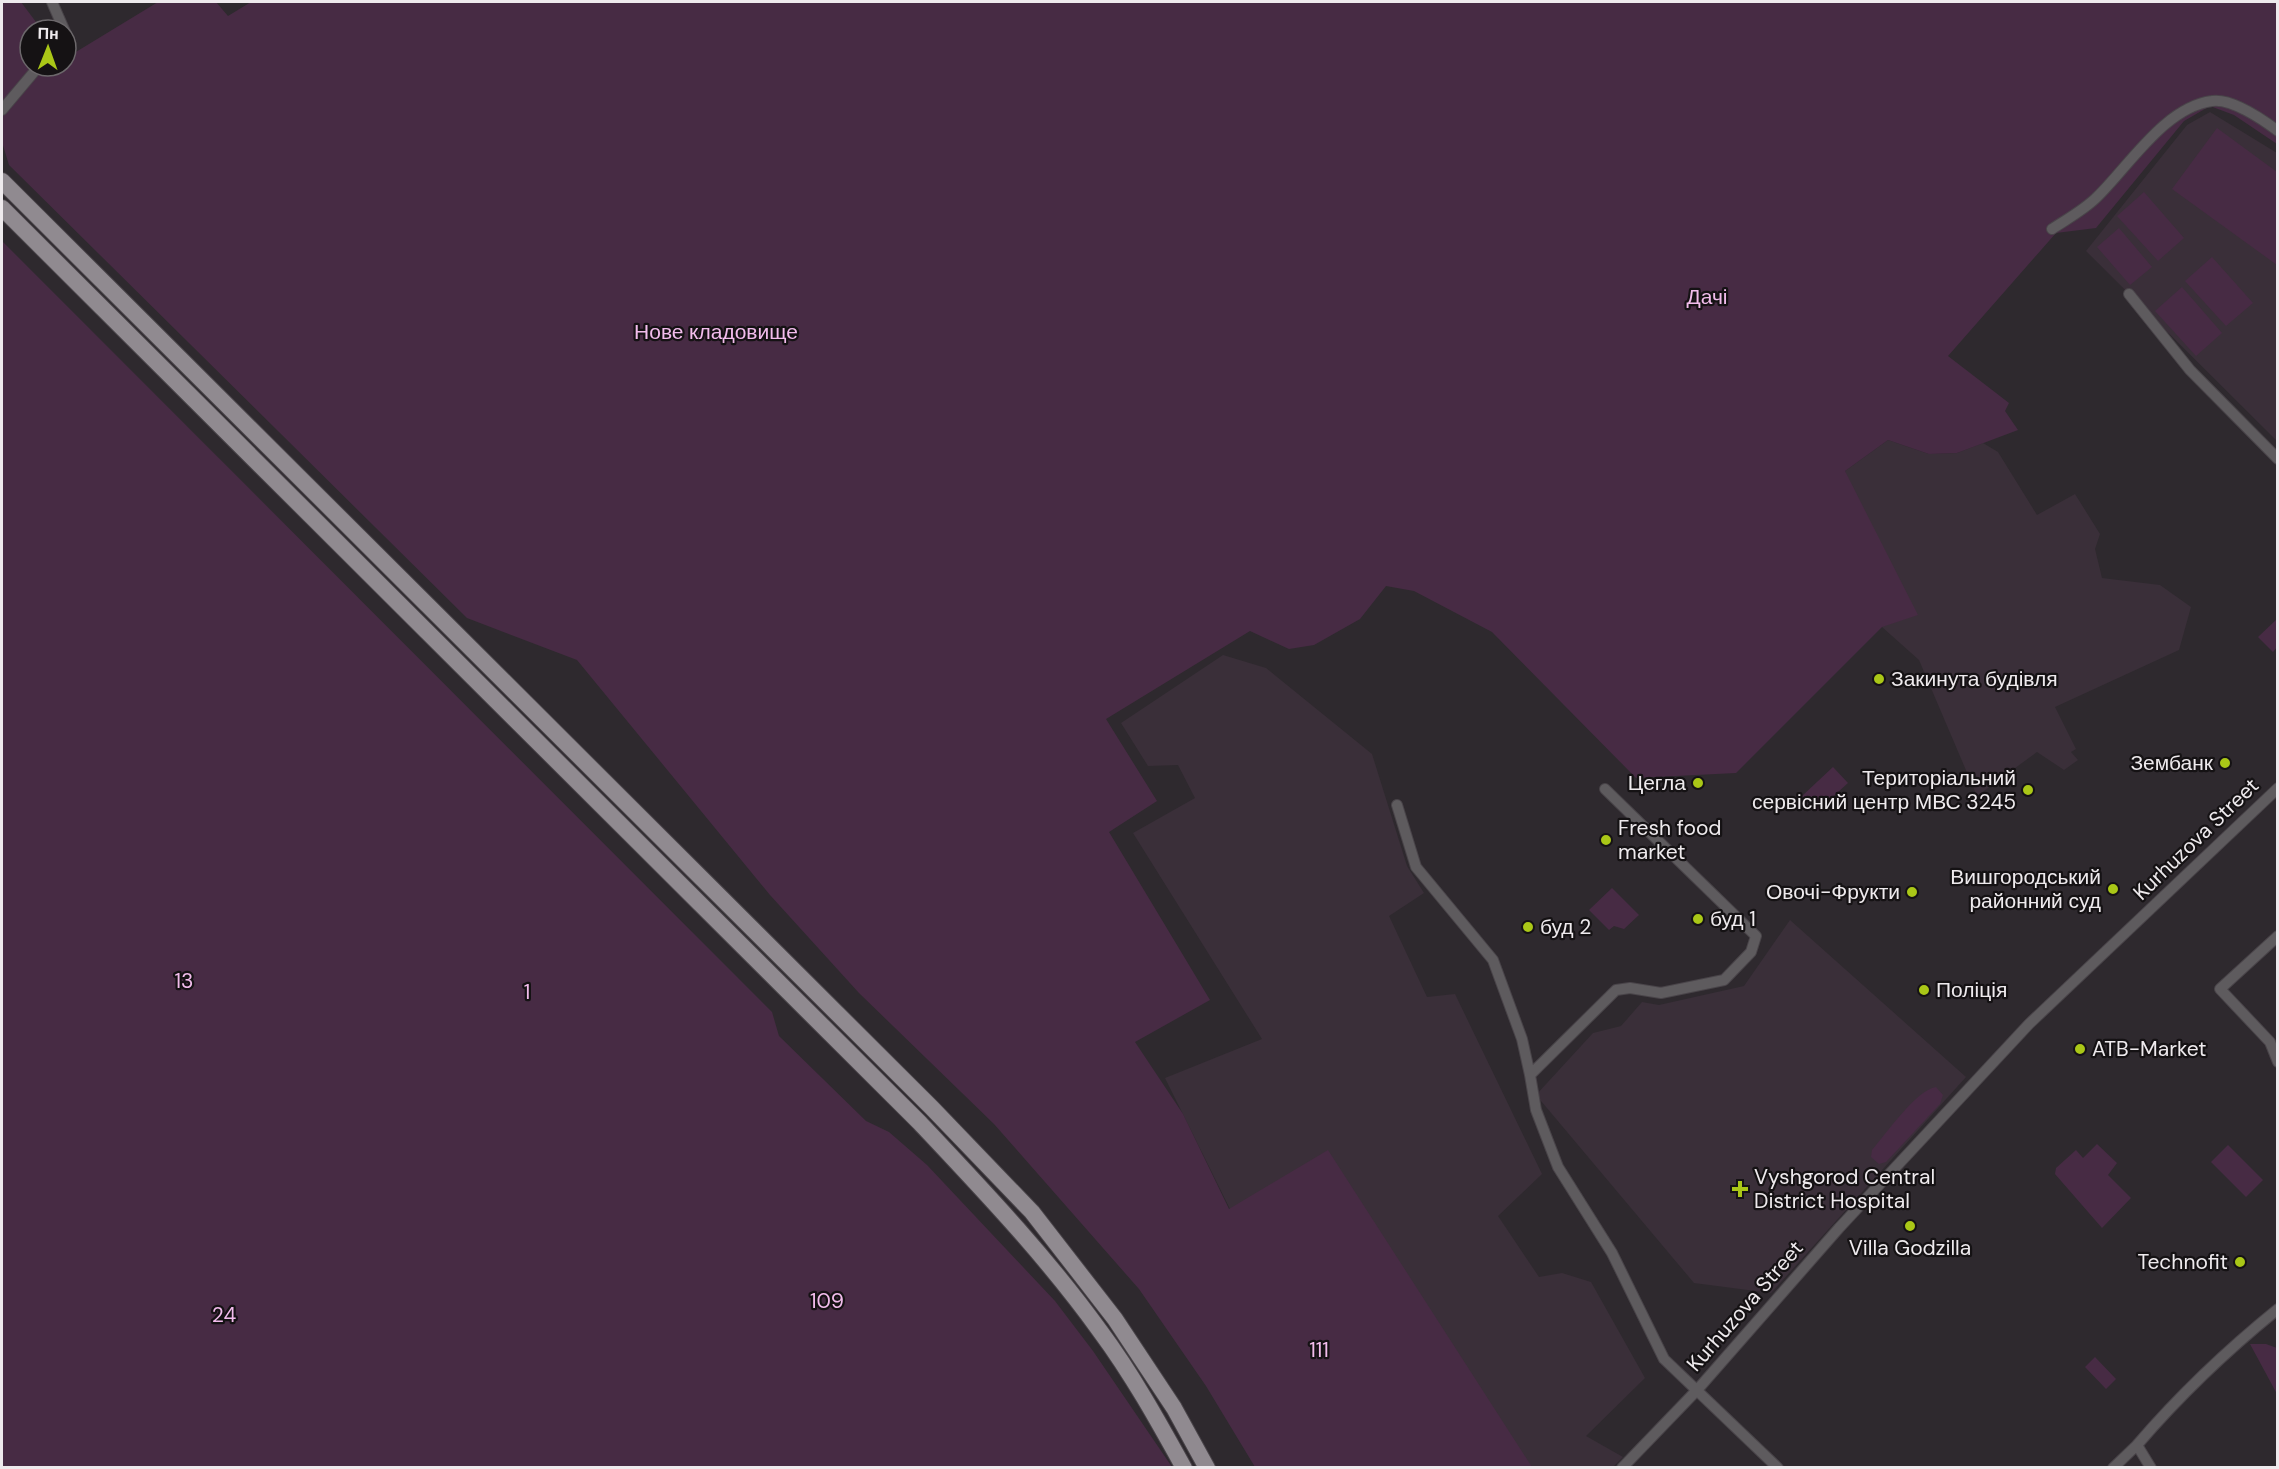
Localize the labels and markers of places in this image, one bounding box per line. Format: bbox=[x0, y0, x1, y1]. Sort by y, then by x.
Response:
place label: Закинута будівля bbox=[1891, 665, 2058, 693]
marker: Закинута будівля bbox=[1872, 672, 1886, 686]
place label: Зембанк bbox=[2130, 749, 2214, 777]
marker: Зембанк bbox=[2218, 756, 2232, 770]
place label: Територіальний сервісний центр МВС 3245 bbox=[1752, 764, 2016, 816]
place label: Цегла bbox=[1628, 769, 1686, 797]
marker: Цегла bbox=[1691, 776, 1705, 790]
marker: Територіальний сервісний центр МВС 3245 bbox=[2021, 783, 2035, 797]
place label: Fresh food market bbox=[1618, 814, 1722, 866]
marker: Fresh food market bbox=[1599, 833, 1613, 847]
place label: Вишгородський районний суд bbox=[1950, 863, 2101, 915]
place label: Овочі-Фрукти bbox=[1766, 878, 1900, 906]
marker: Вишгородський районний суд bbox=[2106, 882, 2120, 896]
marker: Овочі-Фрукти bbox=[1905, 885, 1919, 899]
place label: буд 1 bbox=[1710, 905, 1756, 933]
marker: буд 1 bbox=[1691, 912, 1705, 926]
place label: буд 2 bbox=[1540, 913, 1591, 941]
marker: буд 2 bbox=[1521, 920, 1535, 934]
place label: Поліція bbox=[1936, 976, 2007, 1004]
marker: Поліція bbox=[1917, 983, 1931, 997]
place label: ATB-Market bbox=[2092, 1035, 2207, 1063]
marker: ATB-Market bbox=[2073, 1042, 2087, 1056]
place label: Vyshgorod Central District Hospital bbox=[1754, 1163, 1935, 1215]
marker: Vyshgorod Central District Hospital bbox=[1731, 1180, 1749, 1198]
marker: Villa Godzilla bbox=[1903, 1219, 1917, 1233]
place label: Villa Godzilla bbox=[1849, 1234, 1971, 1262]
place label: Technofit bbox=[2138, 1248, 2228, 1276]
marker: Technofit bbox=[2233, 1255, 2247, 1269]

